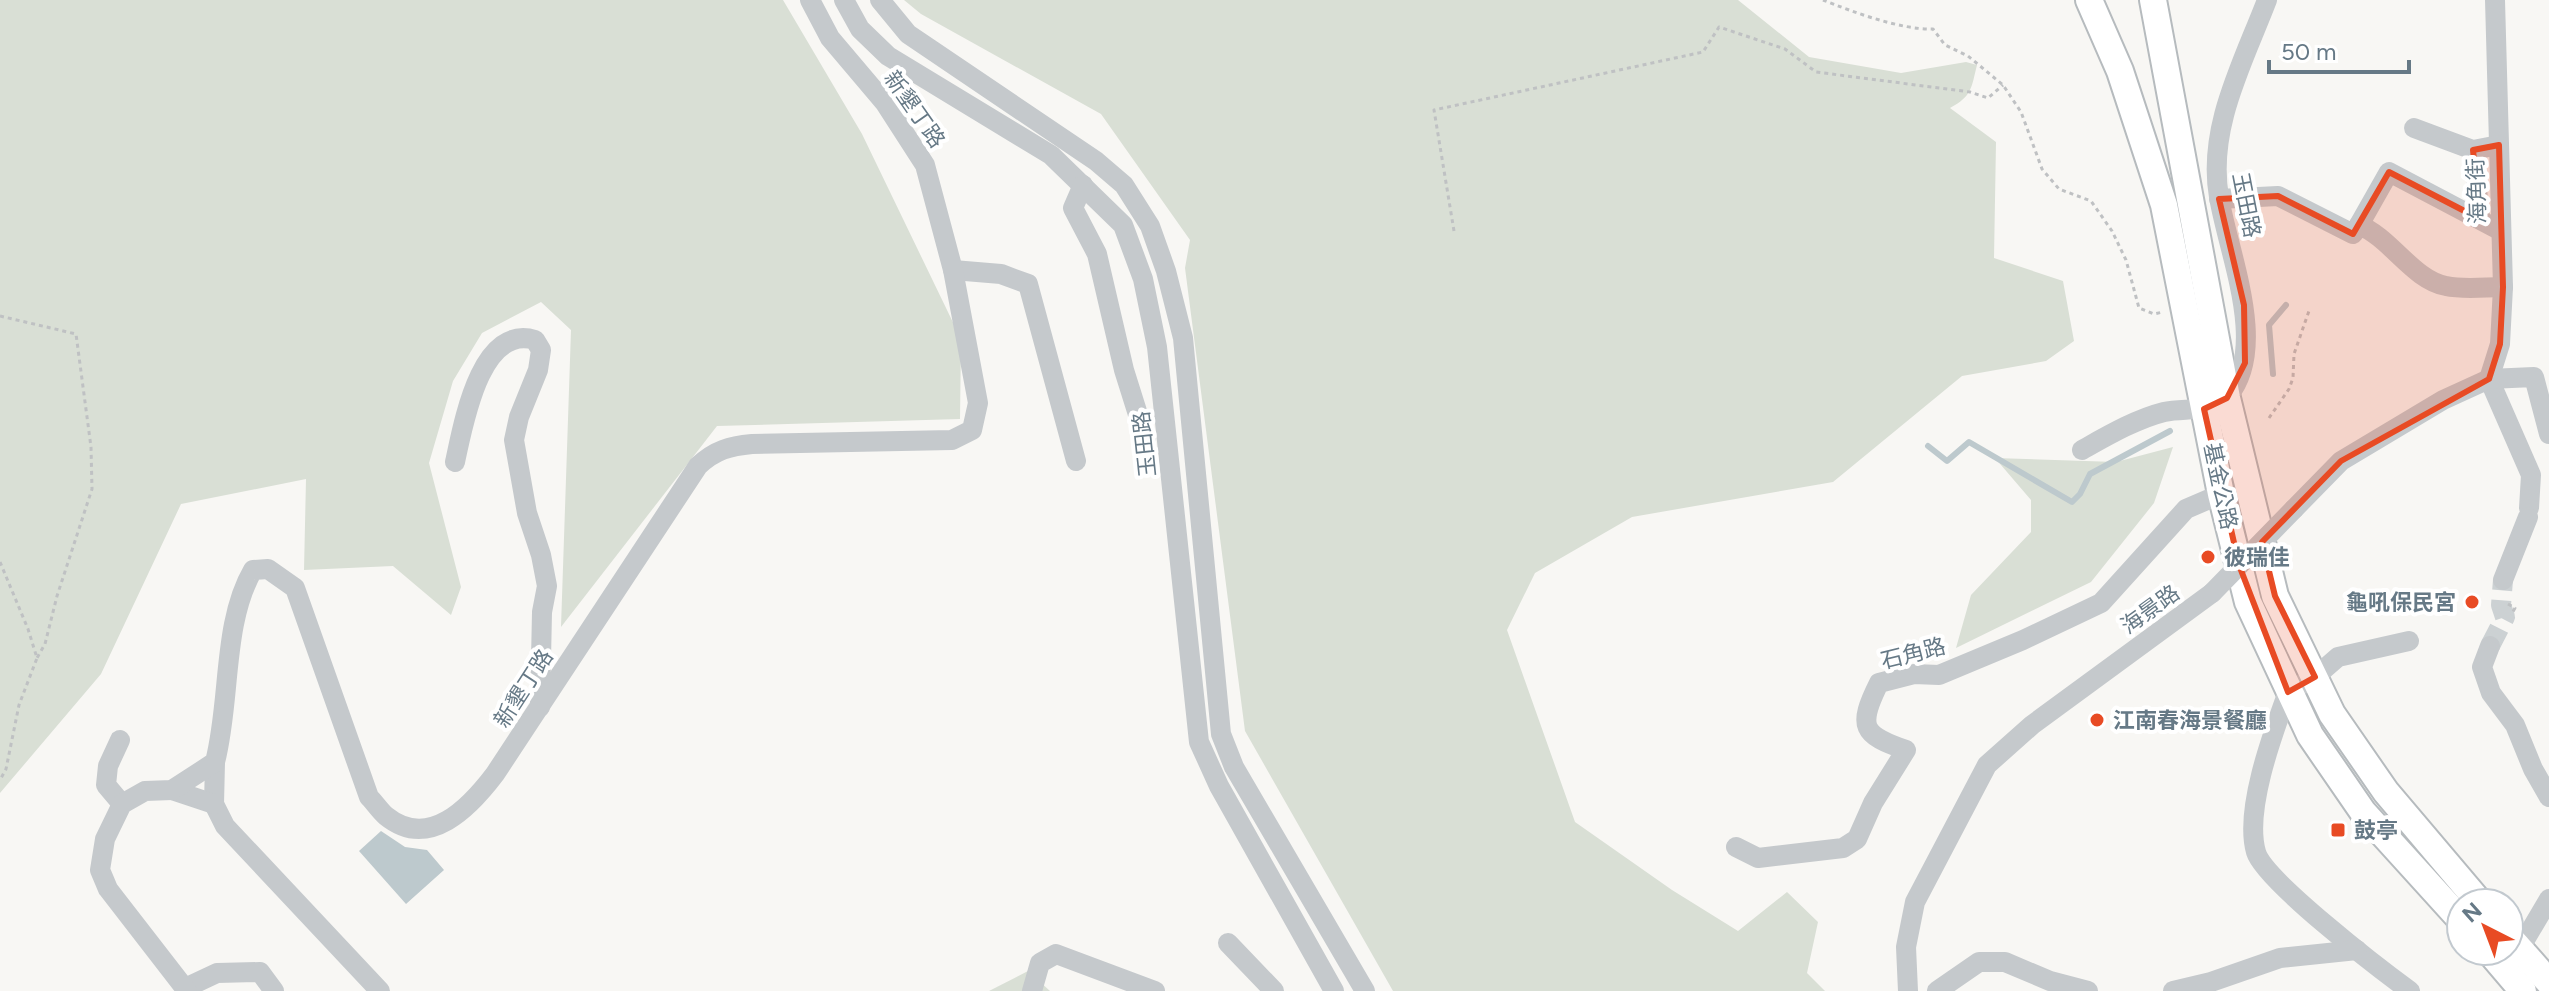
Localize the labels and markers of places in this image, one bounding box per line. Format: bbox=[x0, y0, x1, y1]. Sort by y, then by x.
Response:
place label: 彼瑞佳 bbox=[2224, 544, 2290, 571]
marker: 彼瑞佳 bbox=[2199, 548, 2217, 566]
place label: 龜吼保民宮 bbox=[2346, 589, 2456, 616]
marker: 龜吼保民宮 bbox=[2463, 593, 2481, 611]
place label: 江南春海景餐廳 bbox=[2113, 707, 2267, 734]
marker: 江南春海景餐廳 bbox=[2088, 711, 2106, 729]
place label: 鼓亭 bbox=[2354, 817, 2398, 844]
marker: 鼓亭 bbox=[2329, 821, 2347, 839]

